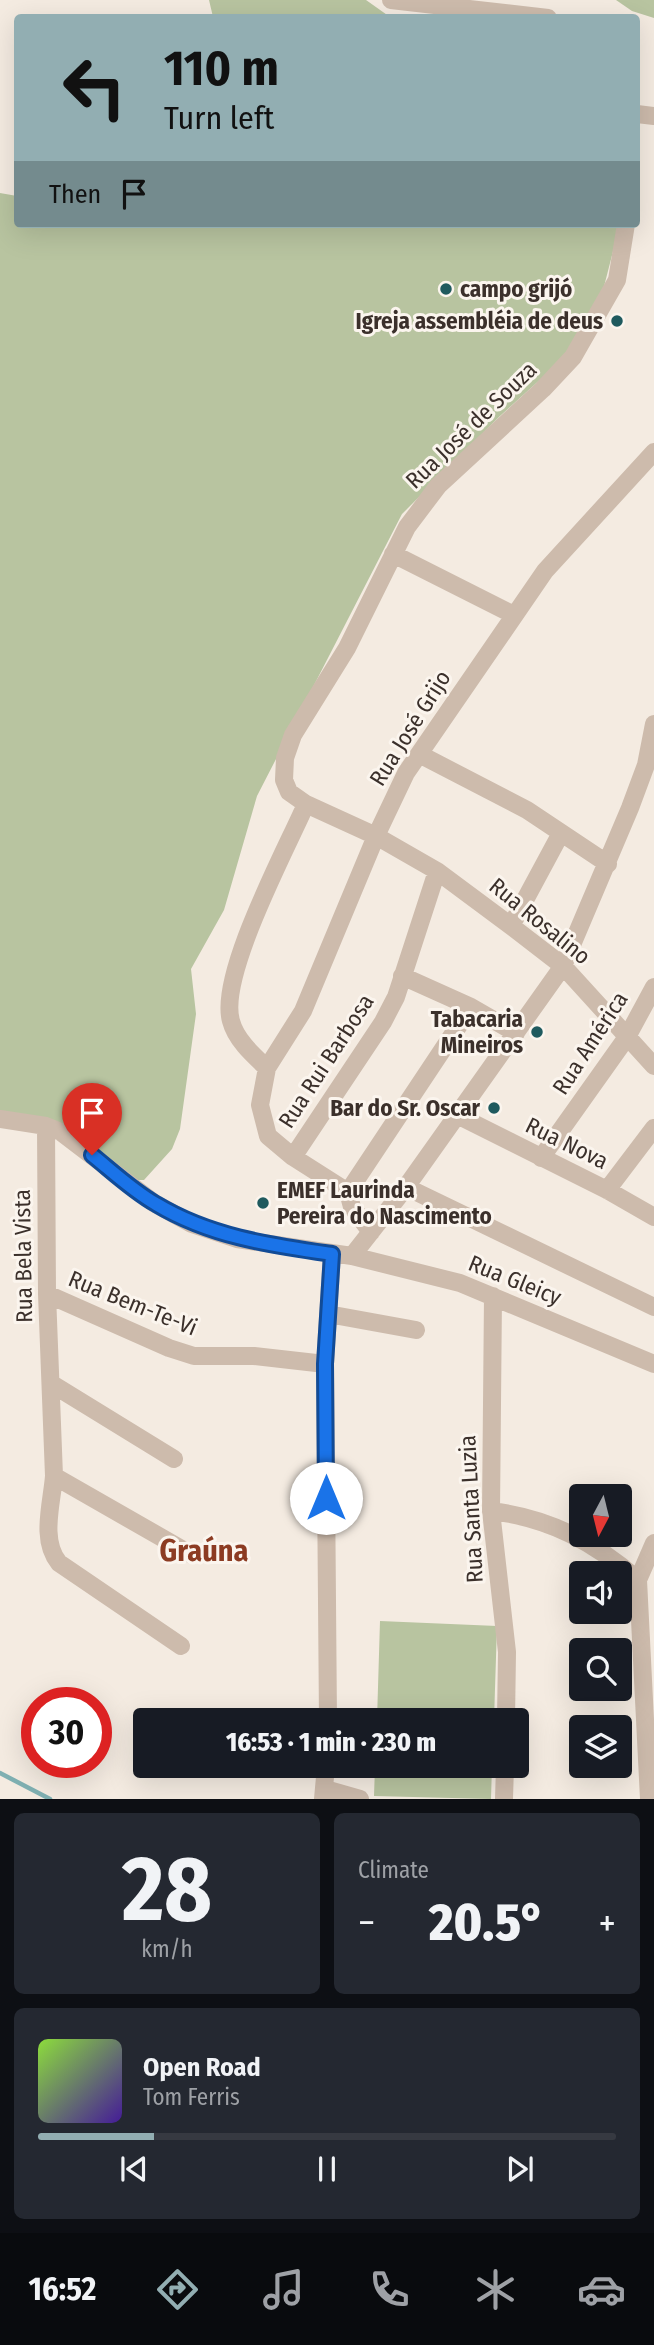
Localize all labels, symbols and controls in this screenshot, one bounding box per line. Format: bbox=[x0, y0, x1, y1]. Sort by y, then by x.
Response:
text: 110 m bbox=[164, 39, 279, 98]
icon: left bbox=[49, 42, 140, 133]
text: Turn left bbox=[164, 99, 274, 137]
icon: arrive bbox=[115, 175, 153, 213]
text: Then bbox=[49, 179, 101, 210]
place label: campo grijó bbox=[460, 275, 572, 303]
marker: campo grijó bbox=[438, 281, 454, 297]
place label: Igreja assembléia de deus bbox=[356, 307, 603, 335]
marker: Igreja assembléia de deus bbox=[609, 313, 625, 329]
street label: Rua José de Souza bbox=[400, 356, 542, 494]
street label: Rua José Grijo bbox=[363, 665, 457, 791]
street label: Rua Rosalino bbox=[484, 872, 596, 970]
street label: Rua América bbox=[546, 986, 634, 1100]
street label: Rua Rui Barbosa bbox=[272, 989, 380, 1133]
place label: Tabacaria Mineiros bbox=[431, 1005, 523, 1059]
marker: Tabacaria Mineiros bbox=[529, 1024, 545, 1040]
pin bbox=[62, 1083, 122, 1155]
icon: arrive bbox=[73, 1094, 111, 1132]
place label: Bar do Sr. Oscar bbox=[330, 1094, 481, 1122]
marker: Bar do Sr. Oscar bbox=[486, 1100, 502, 1116]
street label: Rua Nova bbox=[521, 1111, 613, 1175]
place label: EMEF Laurinda Pereira do Nascimento bbox=[277, 1176, 492, 1230]
street label: Rua Bela Vista bbox=[8, 1189, 38, 1323]
marker: EMEF Laurinda Pereira do Nascimento bbox=[255, 1195, 271, 1211]
street label: Rua Gleicy bbox=[464, 1249, 566, 1312]
street label: Rua Bem-Te-Vi bbox=[65, 1264, 201, 1342]
street label: Rua Santa Luzia bbox=[453, 1434, 489, 1584]
position arrow bbox=[289, 1461, 363, 1535]
north arrow bbox=[569, 1484, 632, 1547]
map controls bbox=[569, 1484, 632, 1778]
district label: Graúna bbox=[160, 1533, 249, 1569]
button: sound bbox=[569, 1561, 632, 1624]
button: search bbox=[569, 1638, 632, 1701]
speed limit sign: 30 bbox=[21, 1687, 112, 1778]
button: layers bbox=[569, 1715, 632, 1778]
text: 16:53 · 1 min · 230 m bbox=[226, 1727, 436, 1758]
text: 28 bbox=[122, 1835, 212, 1944]
text: Climate bbox=[358, 1856, 429, 1884]
text: 20.5° bbox=[429, 1891, 545, 1954]
text: − bbox=[358, 1900, 375, 1946]
text: + bbox=[599, 1900, 616, 1946]
text: km/h bbox=[141, 1935, 193, 1963]
text: Open Road bbox=[143, 2052, 261, 2083]
text: Tom Ferris bbox=[143, 2083, 240, 2111]
icon: previous bbox=[115, 2150, 153, 2188]
icon: pause bbox=[308, 2150, 346, 2188]
icon: next bbox=[501, 2150, 539, 2188]
icon: directions bbox=[153, 2265, 202, 2314]
icon: music bbox=[259, 2265, 308, 2314]
icon: phone bbox=[365, 2265, 414, 2314]
icon: climate bbox=[471, 2265, 520, 2314]
icon: car bbox=[577, 2265, 626, 2314]
text: 16:52 bbox=[28, 2270, 96, 2308]

